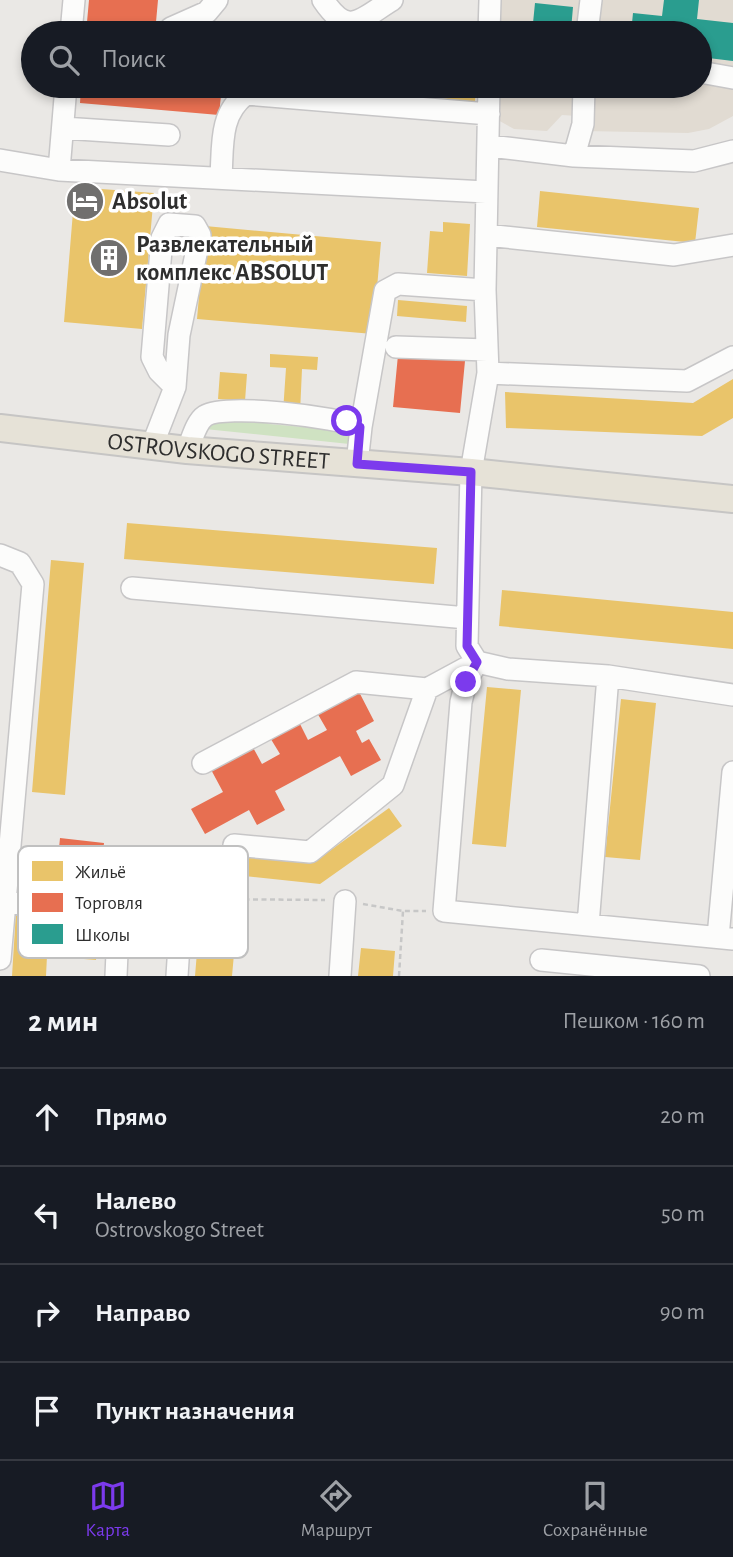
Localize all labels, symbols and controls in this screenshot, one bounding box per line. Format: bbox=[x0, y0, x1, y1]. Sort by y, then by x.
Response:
search box bbox=[21, 21, 712, 98]
icon: search bbox=[45, 41, 83, 79]
text: Поиск bbox=[101, 46, 166, 72]
hotel icon: Absolut bbox=[64, 180, 106, 222]
place label: Absolut bbox=[112, 190, 187, 214]
place label: Развлекательный комплекс ABSOLUT bbox=[136, 233, 328, 285]
building icon: Развлекательный комплекс ABSOLUT bbox=[88, 237, 130, 279]
route start bbox=[331, 405, 362, 436]
street label: OSTROVSKOGO STREET bbox=[106, 430, 331, 474]
route end bbox=[450, 666, 481, 697]
legend bbox=[18, 846, 248, 958]
text: Жильё bbox=[75, 863, 126, 882]
text: Торговля bbox=[75, 894, 143, 913]
text: Школы bbox=[75, 926, 130, 945]
text: 2 мин bbox=[28, 1007, 98, 1037]
text: Пешком · 160 m bbox=[562, 1010, 705, 1033]
icon: ahead bbox=[28, 1098, 66, 1136]
text: Прямо bbox=[95, 1104, 167, 1130]
text: 20 m bbox=[660, 1105, 705, 1128]
text: Налево bbox=[95, 1188, 176, 1214]
icon: left bbox=[28, 1196, 66, 1234]
text: 50 m bbox=[661, 1203, 705, 1226]
text: Ostrovskogo Street bbox=[95, 1219, 264, 1242]
icon: right bbox=[28, 1294, 66, 1332]
text: Направо bbox=[95, 1300, 190, 1326]
text: 90 m bbox=[660, 1301, 705, 1324]
icon: arrive bbox=[28, 1392, 66, 1430]
text: Пункт назначения bbox=[95, 1398, 295, 1424]
tab: Карта bbox=[85, 1477, 130, 1542]
tab: Маршрут bbox=[301, 1477, 372, 1542]
tab: Сохранённые bbox=[543, 1477, 648, 1542]

